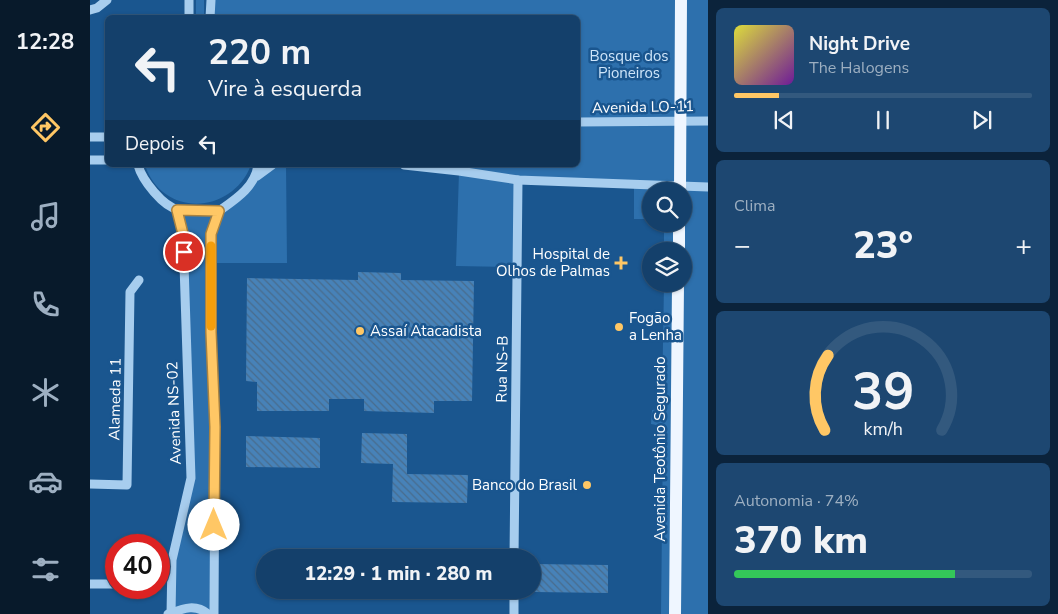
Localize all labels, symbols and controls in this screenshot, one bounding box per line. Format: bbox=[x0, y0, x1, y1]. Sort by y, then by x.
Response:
text: 12:28 bbox=[16, 27, 74, 57]
text: 220 m bbox=[208, 29, 311, 76]
text: Night Drive bbox=[809, 31, 910, 57]
icon: left bbox=[125, 35, 190, 100]
park label: Bosque dos Pioneiros bbox=[590, 46, 669, 83]
text: The Halogens bbox=[809, 57, 909, 79]
text: Vire à esquerda bbox=[208, 74, 362, 104]
street label: Avenida LO-11 bbox=[592, 96, 694, 118]
icon: previous bbox=[770, 106, 798, 134]
icon: pause bbox=[869, 106, 897, 134]
icon: next bbox=[968, 106, 996, 134]
icon: directions bbox=[28, 110, 63, 145]
icon: left bbox=[194, 130, 222, 158]
text: Depois bbox=[125, 131, 184, 157]
map controls bbox=[642, 182, 692, 292]
button: search bbox=[642, 182, 692, 232]
text: Clima bbox=[734, 195, 775, 217]
icon: music bbox=[28, 199, 63, 234]
text: 23° bbox=[853, 220, 913, 271]
text: − bbox=[734, 227, 751, 265]
text: + bbox=[1015, 227, 1032, 265]
pin bbox=[163, 231, 205, 273]
icon: arrive bbox=[170, 238, 198, 266]
button: layers bbox=[642, 242, 692, 292]
place label: Hospital de Olhos de Palmas bbox=[496, 244, 610, 281]
marker: Hospital de Olhos de Palmas bbox=[614, 256, 628, 270]
icon: phone bbox=[28, 287, 63, 322]
place label: Fogão a Lenha bbox=[629, 308, 682, 345]
place label: Assaí Atacadista bbox=[370, 321, 482, 341]
marker: Fogão a Lenha bbox=[613, 321, 625, 333]
marker: Assaí Atacadista bbox=[354, 325, 366, 337]
street label: Rua NS-B bbox=[491, 335, 513, 403]
street label: Avenida Teotônio Segurado bbox=[650, 356, 670, 542]
text: 39 bbox=[852, 356, 914, 427]
street label: Alameda 11 bbox=[104, 357, 126, 441]
street label: Avenida NS-02 bbox=[162, 361, 186, 465]
icon: climate bbox=[28, 375, 63, 410]
text: km/h bbox=[863, 417, 903, 441]
icon: car bbox=[28, 464, 63, 499]
place label: Banco do Brasil bbox=[472, 475, 578, 495]
marker: Banco do Brasil bbox=[581, 479, 593, 491]
text: Autonomia · 74% bbox=[734, 490, 859, 512]
position arrow bbox=[187, 498, 239, 550]
text: 370 km bbox=[734, 515, 868, 566]
speed limit sign: 40 bbox=[105, 534, 170, 599]
icon: filters bbox=[28, 552, 63, 587]
text: 12:29 · 1 min · 280 m bbox=[305, 561, 492, 587]

